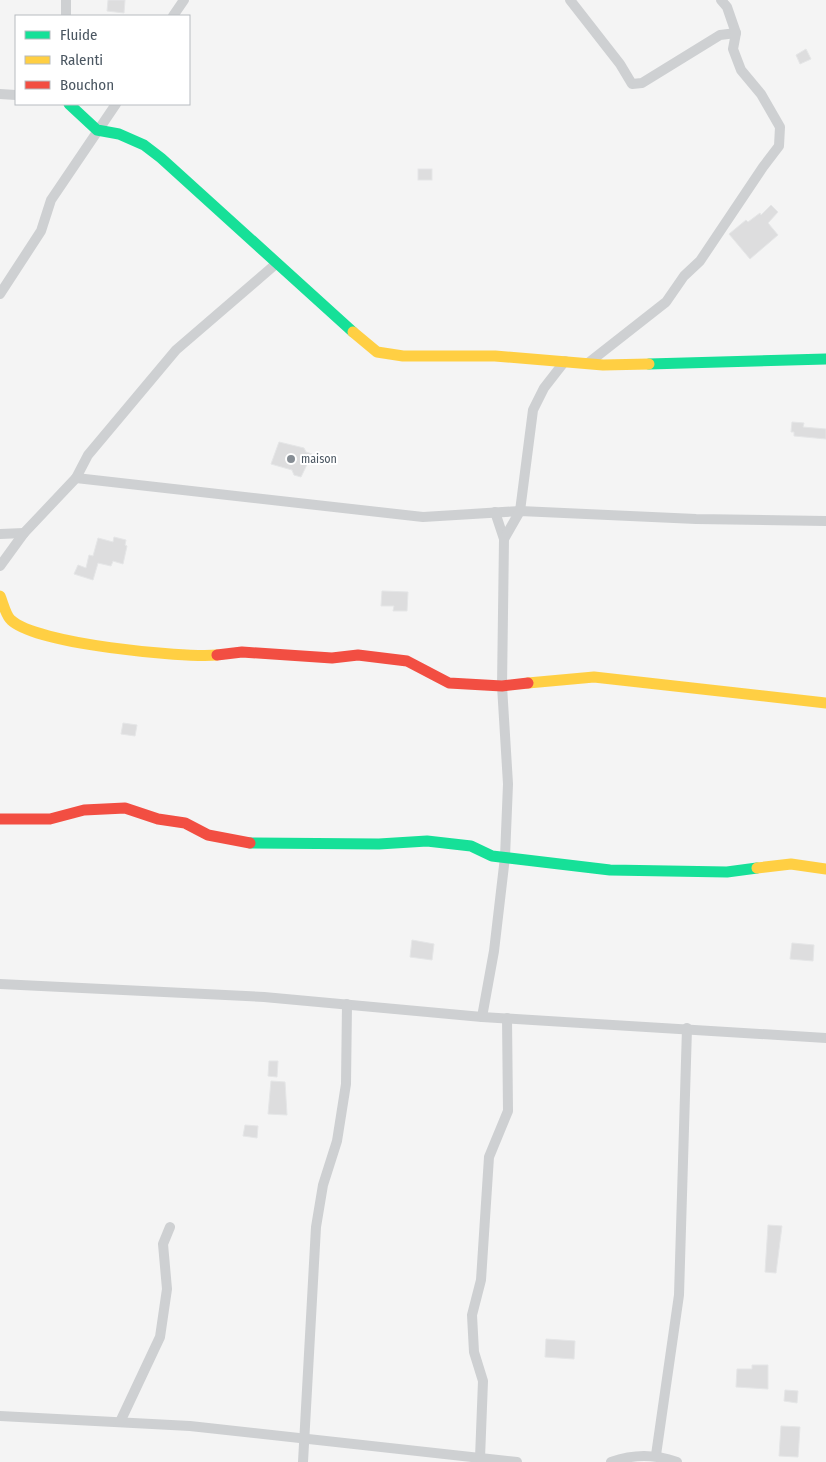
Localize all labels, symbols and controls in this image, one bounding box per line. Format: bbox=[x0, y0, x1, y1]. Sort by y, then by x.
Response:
legend bbox=[15, 15, 190, 105]
text: Fluide bbox=[60, 26, 97, 44]
text: Ralenti bbox=[60, 51, 103, 69]
text: Bouchon bbox=[60, 76, 114, 94]
place label: maison bbox=[301, 452, 337, 466]
marker: maison bbox=[285, 453, 297, 465]

